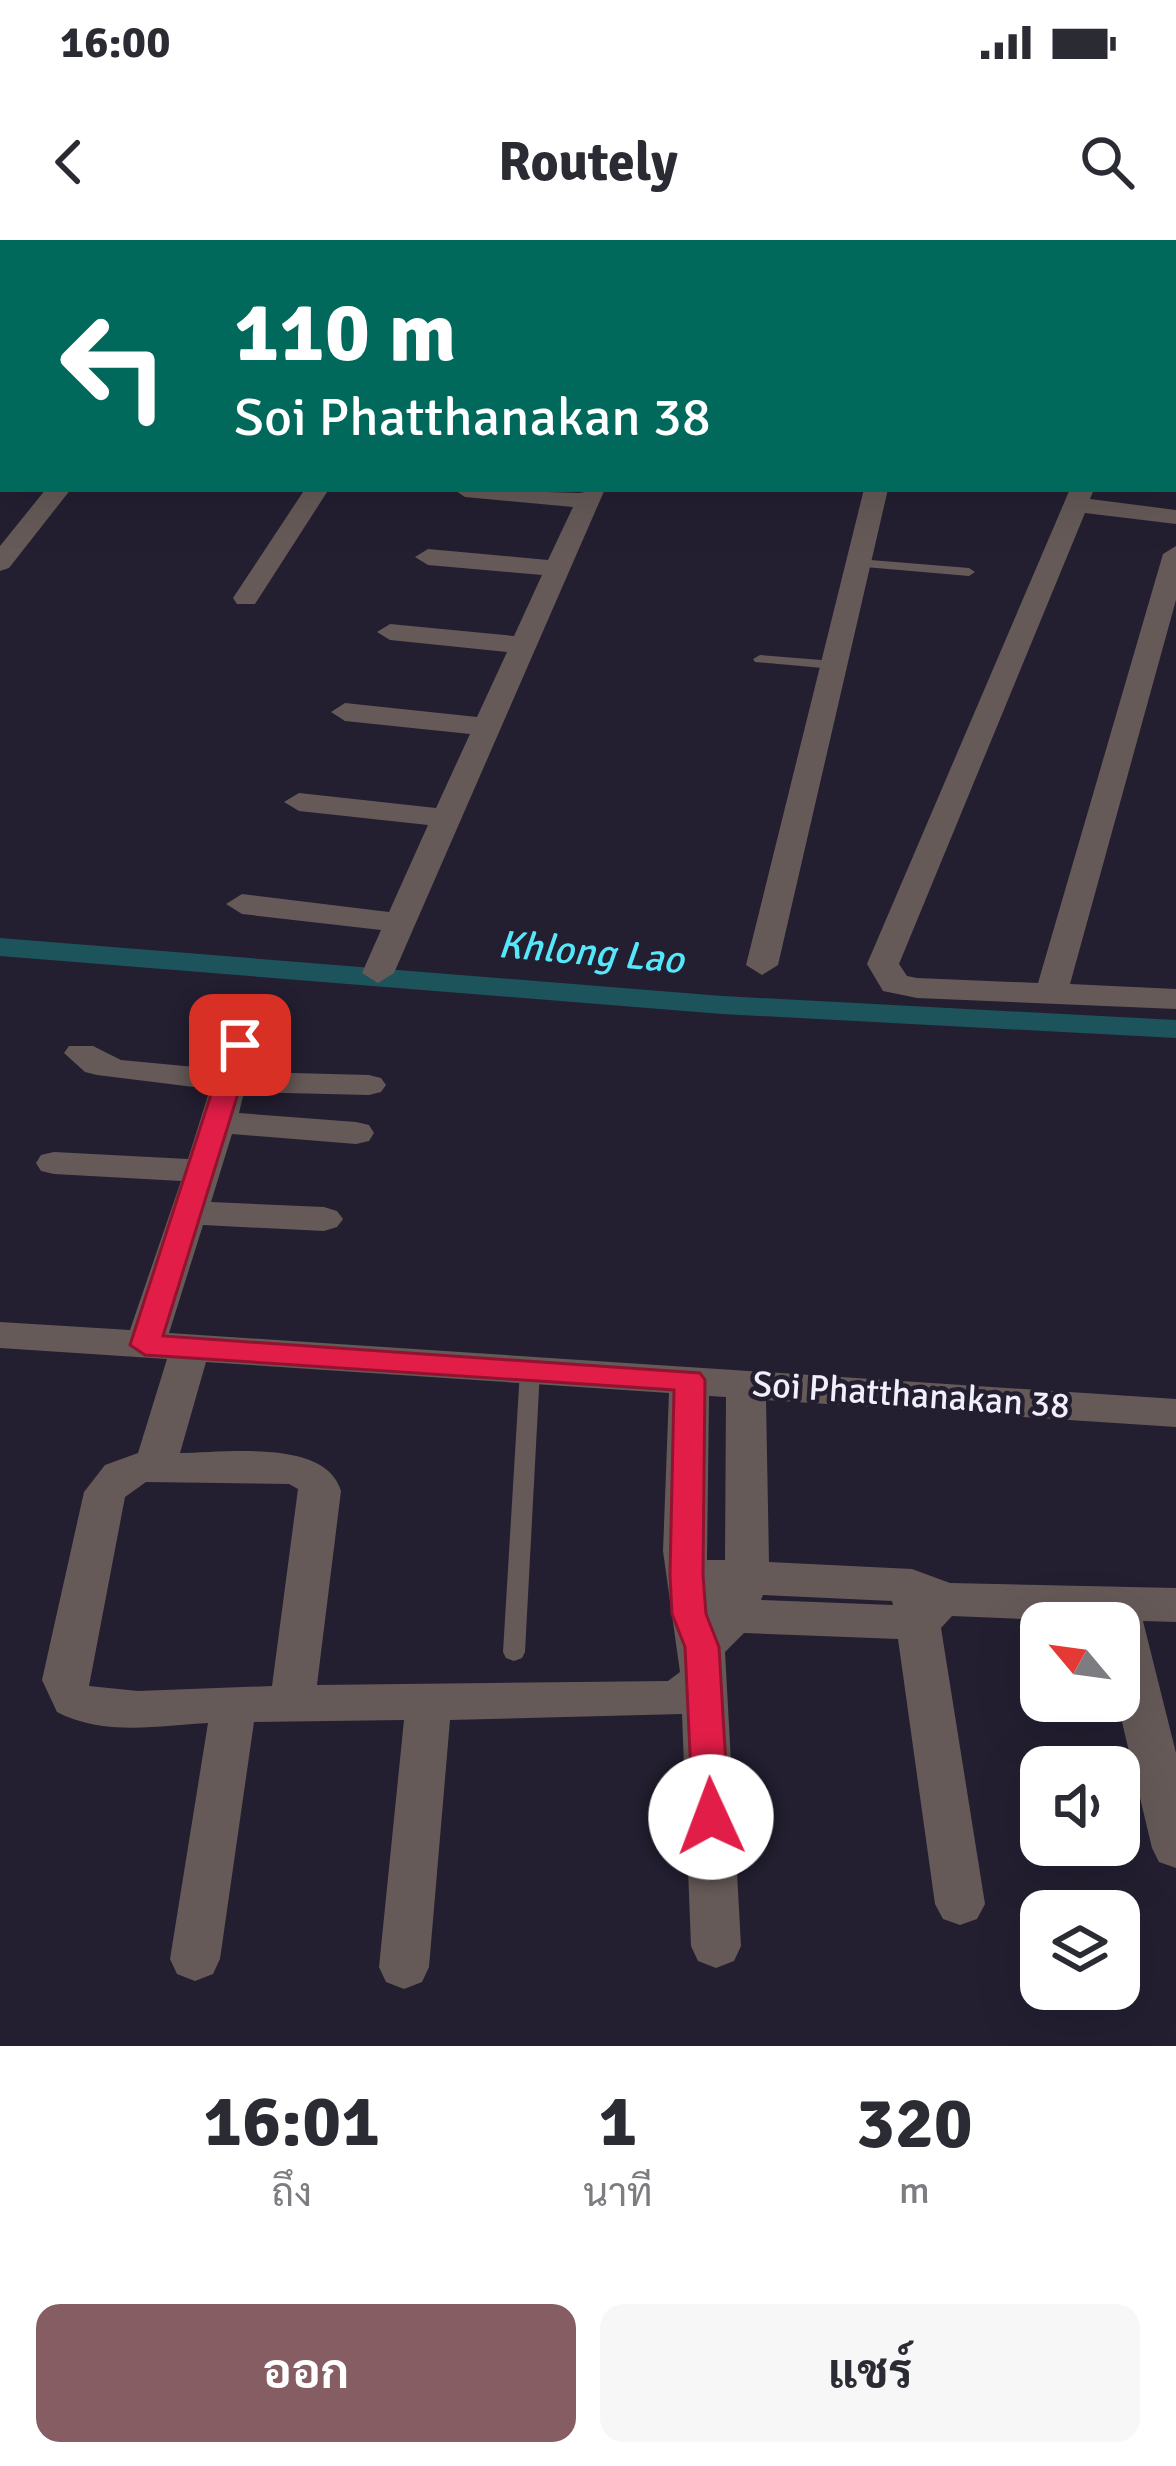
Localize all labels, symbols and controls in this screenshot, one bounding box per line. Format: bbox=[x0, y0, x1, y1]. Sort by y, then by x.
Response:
text: 16:00 bbox=[60, 15, 170, 70]
icon: back bbox=[36, 129, 102, 195]
text: Routely bbox=[498, 129, 678, 196]
icon: search bbox=[1074, 129, 1140, 195]
text: 110 m bbox=[234, 281, 456, 385]
icon: left bbox=[36, 288, 192, 444]
text: Soi Phatthanakan 38 bbox=[234, 384, 711, 451]
water label: Khlong Lao bbox=[496, 920, 688, 984]
pin bbox=[189, 994, 291, 1096]
icon: arrive bbox=[207, 1012, 273, 1078]
street label: Soi Phatthanakan 38 bbox=[751, 1361, 1071, 1429]
north arrow bbox=[1020, 1602, 1140, 1722]
map controls bbox=[1020, 1602, 1140, 2010]
button: sound bbox=[1020, 1746, 1140, 1866]
position arrow bbox=[648, 1754, 774, 1880]
button: layers bbox=[1020, 1890, 1140, 2010]
text: 16:01 bbox=[203, 2077, 380, 2166]
text: 1 bbox=[599, 2077, 637, 2166]
text: 320 bbox=[856, 2079, 973, 2168]
text: m bbox=[899, 2166, 930, 2214]
text: ถึง bbox=[271, 2169, 312, 2217]
text: นาที bbox=[583, 2169, 653, 2217]
button: ออก bbox=[36, 2304, 576, 2442]
button: แชร์ bbox=[600, 2304, 1140, 2442]

